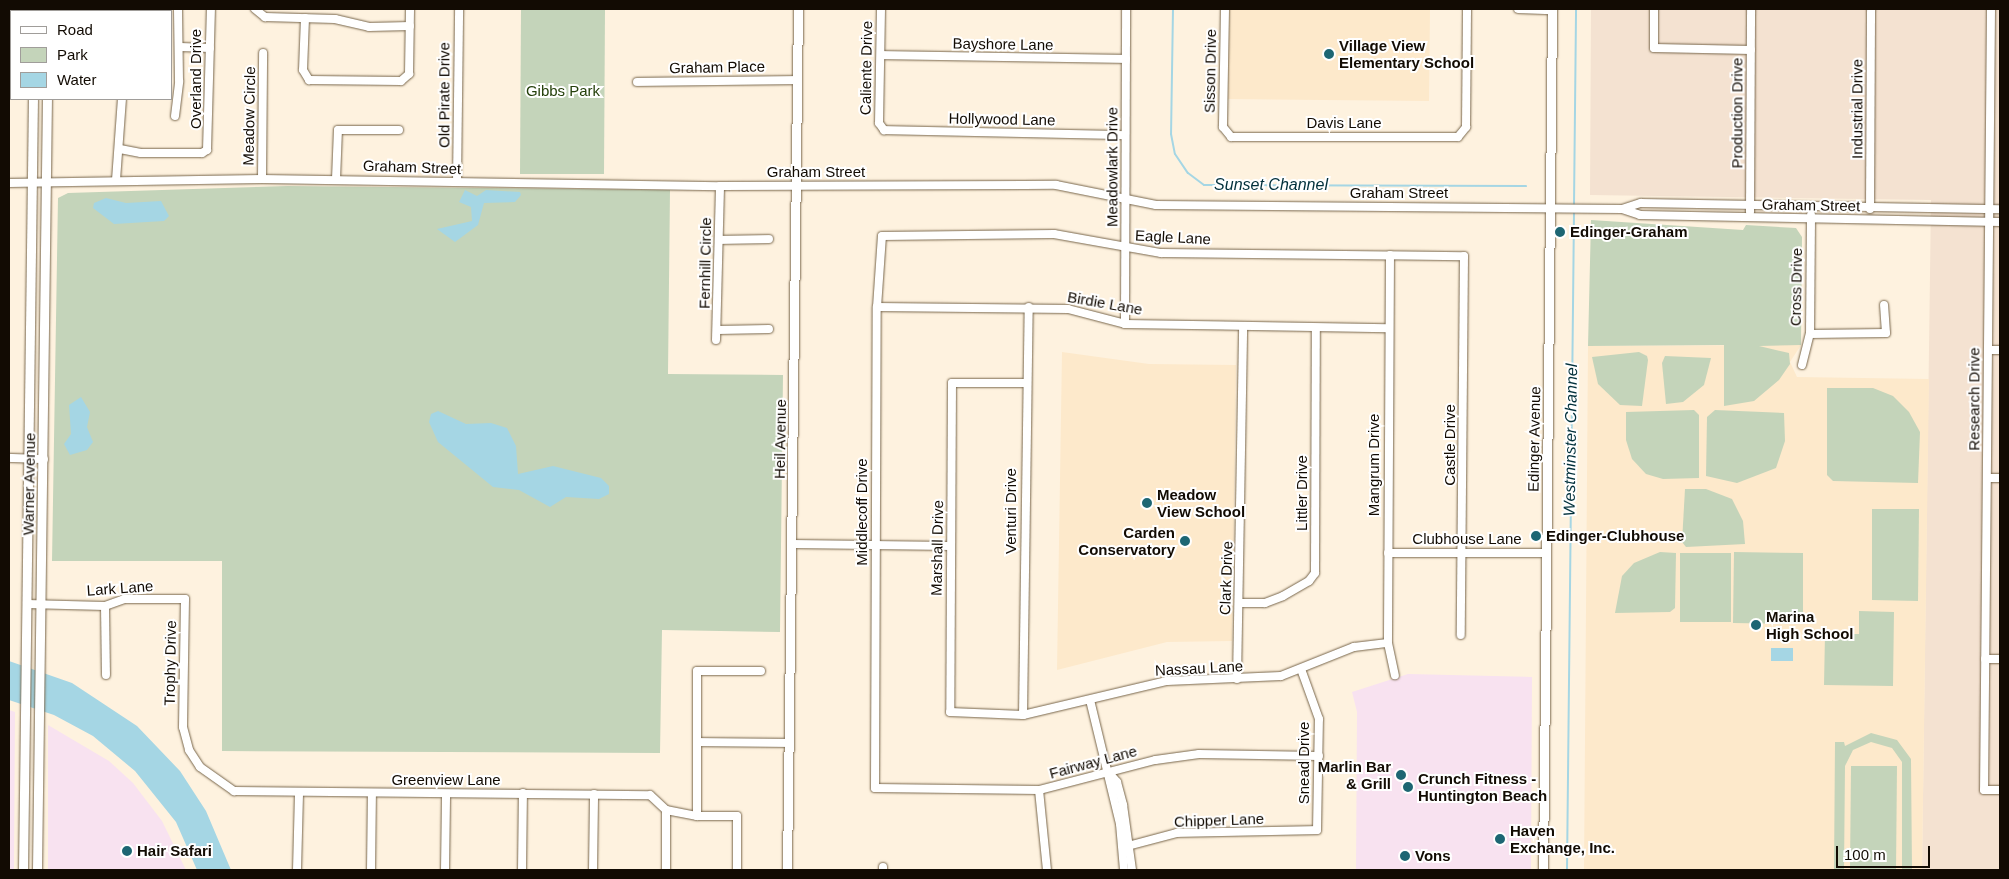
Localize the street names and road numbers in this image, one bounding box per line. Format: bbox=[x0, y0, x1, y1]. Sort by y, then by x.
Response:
street label: Caliente Drive bbox=[856, 21, 876, 115]
street label: Overland Drive bbox=[187, 29, 205, 129]
street label: Sisson Drive bbox=[1200, 29, 1220, 113]
street label: Bayshore Lane bbox=[952, 34, 1054, 54]
street label: Old Pirate Drive bbox=[435, 42, 453, 148]
street label: Graham Place bbox=[669, 57, 765, 77]
street label: Production Drive bbox=[1728, 58, 1746, 168]
street label: Industrial Drive bbox=[1848, 59, 1866, 159]
street label: Meadow Circle bbox=[239, 66, 259, 166]
street label: Meadowlark Drive bbox=[1103, 107, 1121, 227]
street label: Hollywood Lane bbox=[948, 109, 1056, 129]
street label: Davis Lane bbox=[1306, 114, 1382, 132]
street label: Graham Street bbox=[363, 156, 461, 178]
street label: Graham Street bbox=[767, 163, 865, 181]
street label: Graham Street bbox=[1350, 184, 1448, 202]
street label: Graham Street bbox=[1762, 195, 1860, 215]
street label: Fernhill Circle bbox=[695, 217, 715, 309]
street label: Eagle Lane bbox=[1135, 226, 1211, 248]
street label: Cross Drive bbox=[1786, 248, 1806, 326]
street label: Birdie Lane bbox=[1066, 288, 1144, 318]
street label: Research Drive bbox=[1965, 347, 1983, 451]
street label: Edinger Avenue bbox=[1524, 386, 1544, 492]
street label: Heil Avenue bbox=[770, 399, 790, 479]
street label: Castle Drive bbox=[1441, 404, 1459, 486]
street label: Mangrum Drive bbox=[1365, 414, 1383, 516]
street label: Warner Avenue bbox=[19, 432, 39, 536]
street label: Littler Drive bbox=[1293, 455, 1311, 531]
street label: Middlecoff Drive bbox=[853, 458, 871, 566]
street label: Venturi Drive bbox=[1002, 468, 1020, 554]
street label: Marshall Drive bbox=[927, 500, 947, 596]
street label: Clubhouse Lane bbox=[1412, 530, 1522, 548]
street label: Clark Drive bbox=[1216, 541, 1236, 615]
street label: Lark Lane bbox=[86, 577, 154, 599]
street label: Trophy Drive bbox=[160, 620, 180, 706]
street label: Nassau Lane bbox=[1154, 657, 1244, 679]
street label: Snead Drive bbox=[1295, 722, 1313, 804]
street label: Fairway Lane bbox=[1047, 742, 1139, 782]
street label: Greenview Lane bbox=[391, 771, 501, 789]
street label: Chipper Lane bbox=[1174, 809, 1264, 831]

